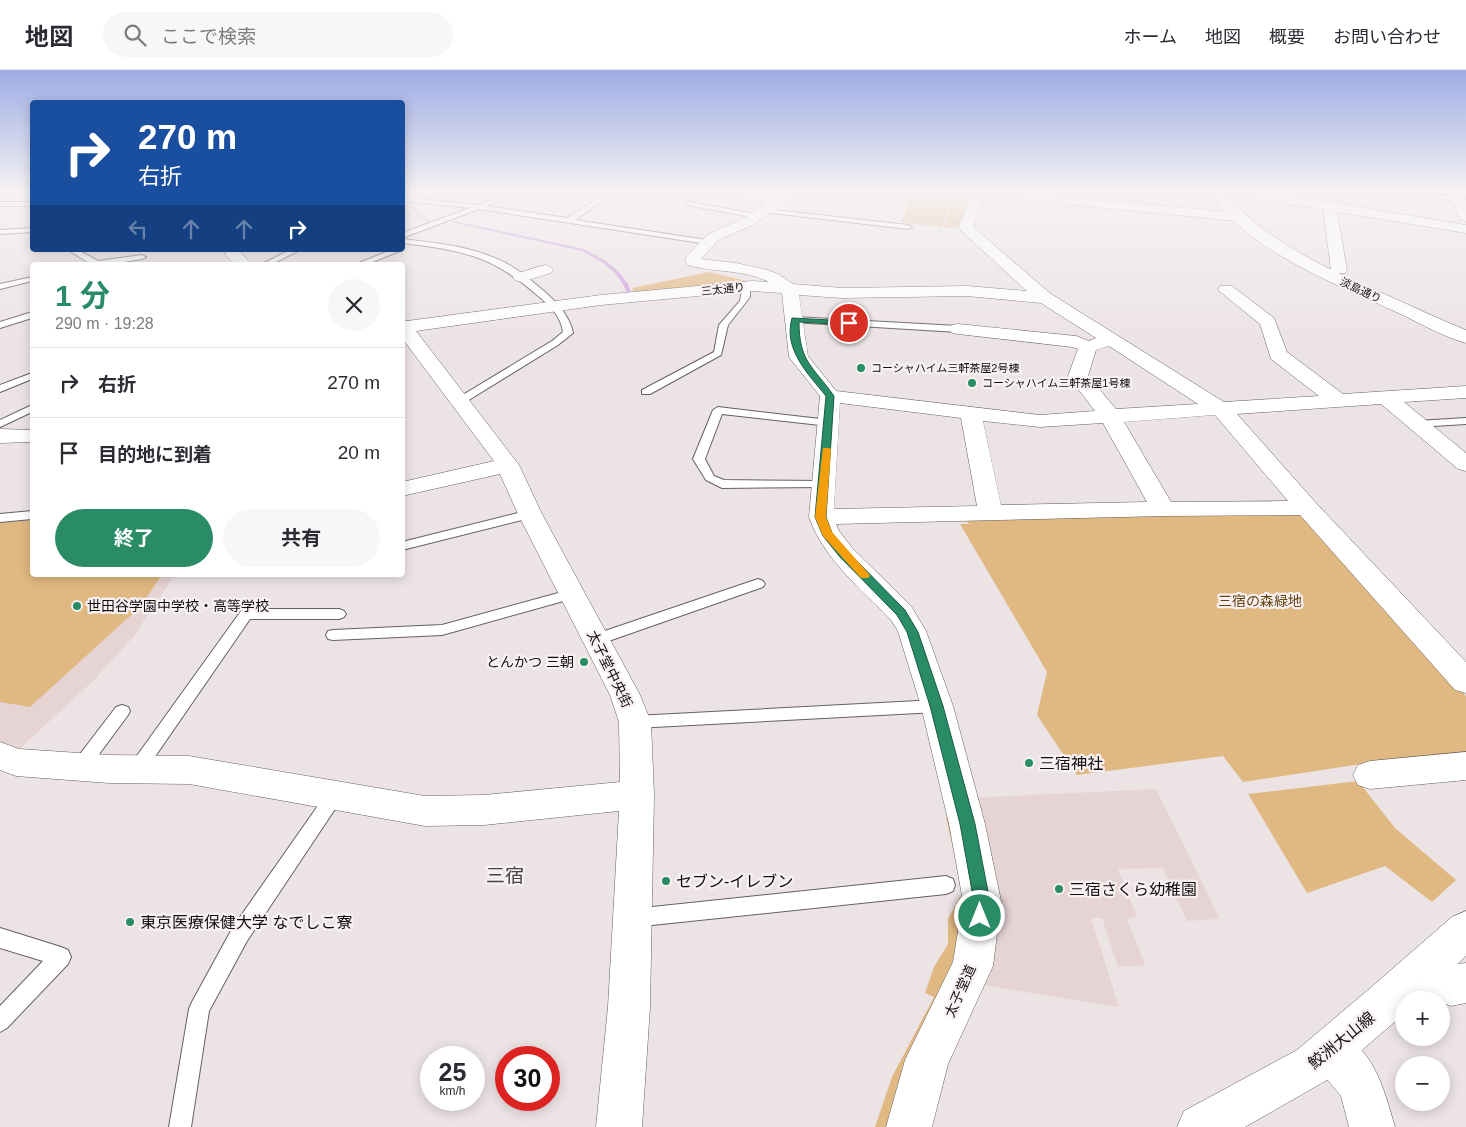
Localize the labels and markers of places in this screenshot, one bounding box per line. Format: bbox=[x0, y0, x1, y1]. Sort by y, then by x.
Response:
pin bbox=[828, 302, 870, 344]
marker: コーシャハイム三軒茶屋2号棟 bbox=[855, 362, 867, 374]
place label: コーシャハイム三軒茶屋2号棟 bbox=[871, 362, 1019, 374]
marker: コーシャハイム三軒茶屋1号棟 bbox=[966, 377, 978, 389]
place label: コーシャハイム三軒茶屋1号棟 bbox=[982, 377, 1130, 389]
place label: 世田谷学園中学校・高等学校 bbox=[87, 598, 269, 614]
marker: 世田谷学園中学校・高等学校 bbox=[71, 600, 83, 612]
place label: とんかつ 三朝 bbox=[486, 654, 574, 670]
marker: とんかつ 三朝 bbox=[578, 656, 590, 668]
place label: 三宿神社 bbox=[1039, 755, 1103, 772]
marker: 三宿神社 bbox=[1023, 757, 1035, 769]
place label: セブン-イレブン bbox=[676, 873, 793, 890]
marker: セブン-イレブン bbox=[660, 875, 672, 887]
place label: 三宿さくら幼稚園 bbox=[1069, 881, 1197, 898]
marker: 三宿さくら幼稚園 bbox=[1053, 883, 1065, 895]
place label: 東京医療保健大学 なでしこ寮 bbox=[140, 914, 352, 931]
marker: 東京医療保健大学 なでしこ寮 bbox=[124, 916, 136, 928]

